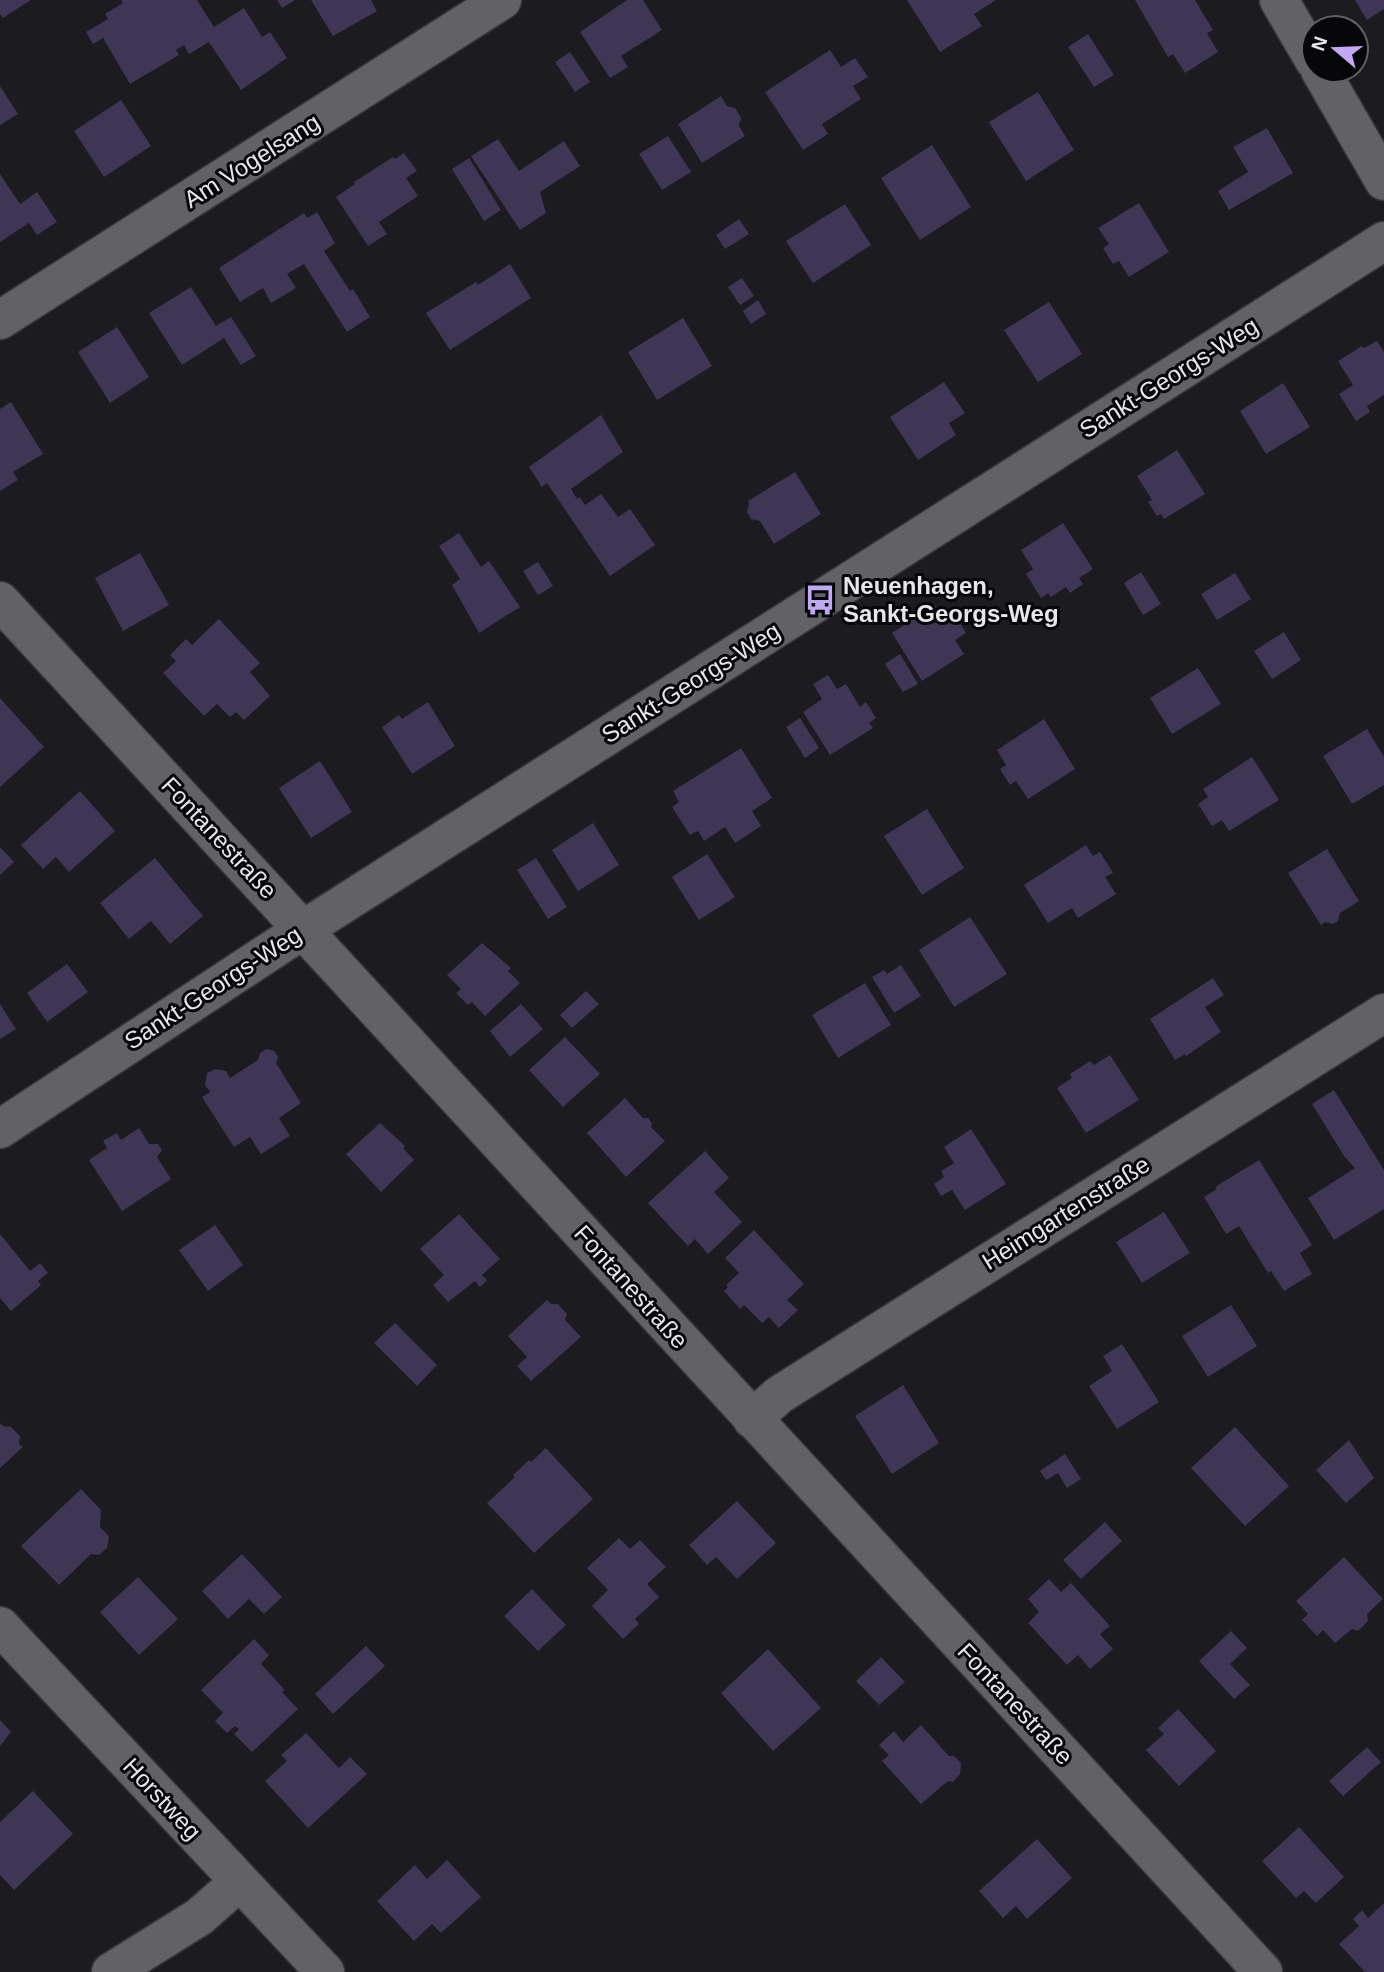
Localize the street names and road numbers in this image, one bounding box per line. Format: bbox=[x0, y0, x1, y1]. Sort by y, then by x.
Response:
street label: Am Vogelsang bbox=[179, 108, 325, 213]
street label: Sankt-Georgs-Weg bbox=[1075, 312, 1263, 443]
street label: Sankt-Georgs-Weg bbox=[597, 617, 785, 748]
street label: Fontanestraße bbox=[156, 771, 282, 904]
street label: Sankt-Georgs-Weg bbox=[119, 920, 306, 1055]
street label: Heimgartenstraße bbox=[977, 1150, 1154, 1275]
street label: Fontanestraße bbox=[569, 1220, 694, 1354]
street label: Fontanestraße bbox=[952, 1637, 1078, 1770]
street label: Horstweg bbox=[118, 1752, 207, 1845]

